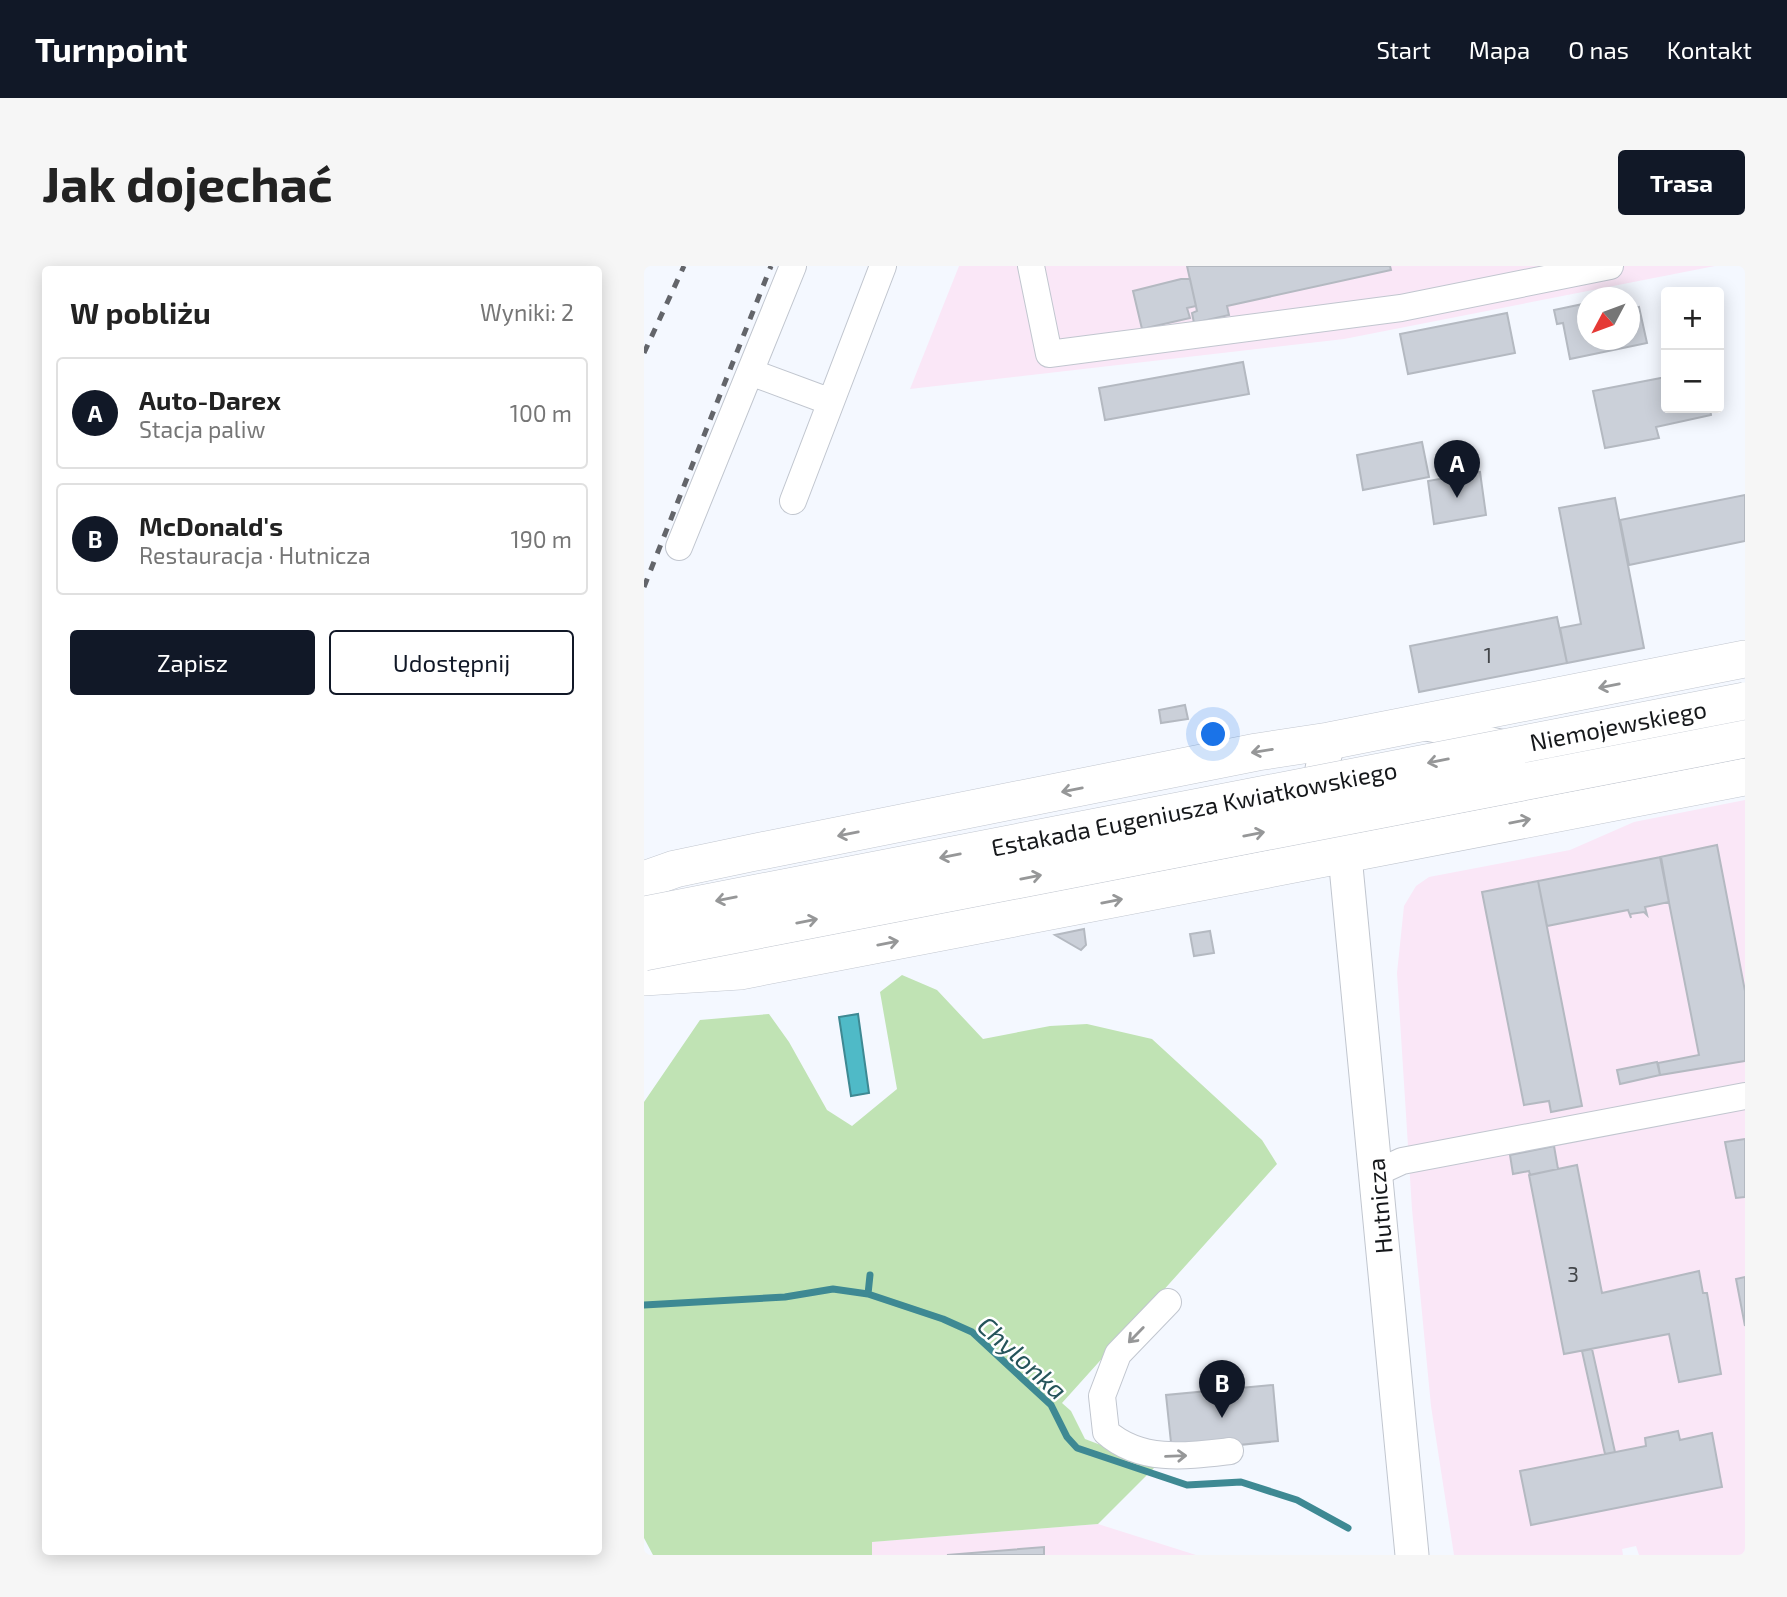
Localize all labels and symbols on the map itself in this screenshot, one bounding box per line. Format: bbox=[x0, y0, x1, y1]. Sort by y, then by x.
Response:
north arrow bbox=[1577, 287, 1640, 350]
pin: A bbox=[1434, 440, 1480, 498]
house number: 1 bbox=[1484, 642, 1492, 667]
one-way arrow bbox=[1599, 679, 1621, 693]
street label: Niemojewskiego bbox=[1527, 694, 1709, 756]
your location bbox=[1196, 717, 1230, 751]
one-way arrow bbox=[1251, 745, 1274, 758]
street label: Estakada Eugeniusza Kwiatkowskiego bbox=[989, 754, 1399, 862]
one-way arrow bbox=[1427, 754, 1450, 768]
one-way arrow bbox=[1061, 783, 1084, 797]
one-way arrow bbox=[1508, 814, 1531, 827]
one-way arrow bbox=[837, 827, 860, 841]
one-way arrow bbox=[1242, 827, 1265, 840]
one-way arrow bbox=[939, 849, 962, 863]
one-way arrow bbox=[1019, 870, 1042, 884]
one-way arrow bbox=[715, 893, 738, 906]
one-way arrow bbox=[1100, 893, 1123, 907]
one-way arrow bbox=[795, 913, 818, 927]
one-way arrow bbox=[876, 936, 899, 949]
street label: Hutnicza bbox=[1360, 1157, 1398, 1255]
house number: 3 bbox=[1567, 1261, 1579, 1286]
water label: Chylonka bbox=[971, 1309, 1074, 1406]
one-way arrow bbox=[1128, 1327, 1145, 1344]
pin: B bbox=[1199, 1360, 1245, 1418]
one-way arrow bbox=[1164, 1450, 1187, 1463]

